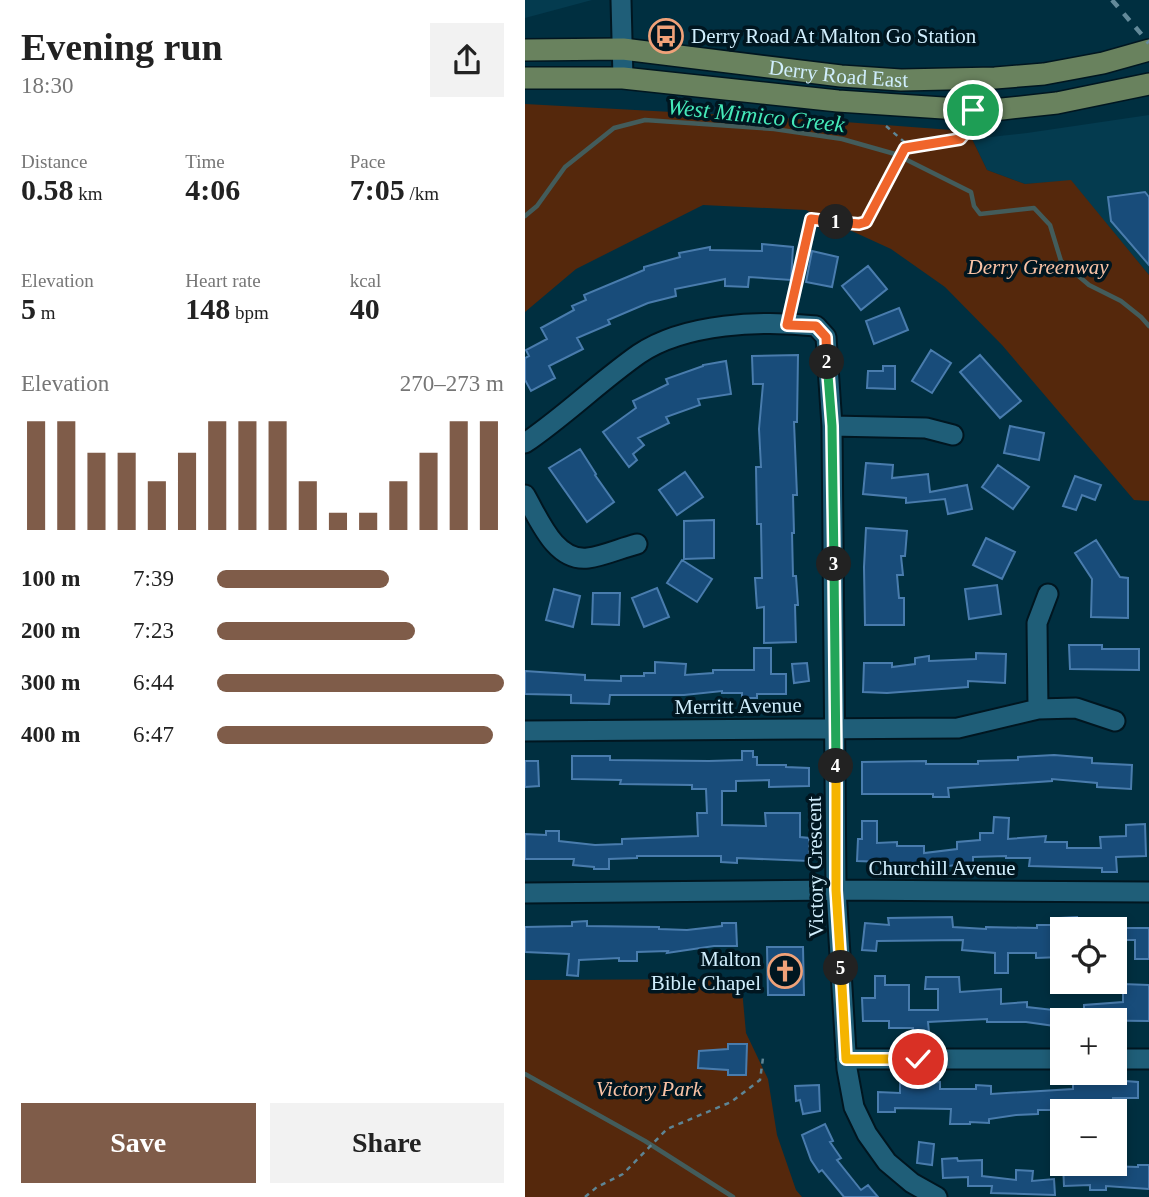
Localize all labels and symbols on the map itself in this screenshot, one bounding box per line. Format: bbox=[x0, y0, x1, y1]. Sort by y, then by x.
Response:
bus stop icon: Derry Road At Malton Go Station bbox=[647, 17, 685, 55]
place label: Derry Road At Malton Go Station bbox=[691, 24, 977, 48]
street label: Derry Road East bbox=[767, 55, 909, 92]
pin bbox=[943, 80, 1003, 140]
water label: West Mimico Creek bbox=[666, 94, 847, 137]
pin: 1 bbox=[819, 204, 853, 240]
park label: Derry Greenway bbox=[967, 255, 1109, 279]
pin: 2 bbox=[809, 344, 845, 380]
pin: 3 bbox=[817, 546, 851, 582]
street label: Merritt Avenue bbox=[674, 693, 802, 719]
pin: 4 bbox=[819, 748, 853, 784]
street label: Victory Crescent bbox=[802, 796, 828, 938]
street label: Churchill Avenue bbox=[868, 856, 1016, 880]
place label: Malton Bible Chapel bbox=[651, 947, 761, 995]
pin: 5 bbox=[823, 950, 859, 986]
church icon: Malton Bible Chapel bbox=[766, 952, 804, 990]
pin bbox=[888, 1029, 948, 1089]
park label: Victory Park bbox=[596, 1077, 703, 1101]

